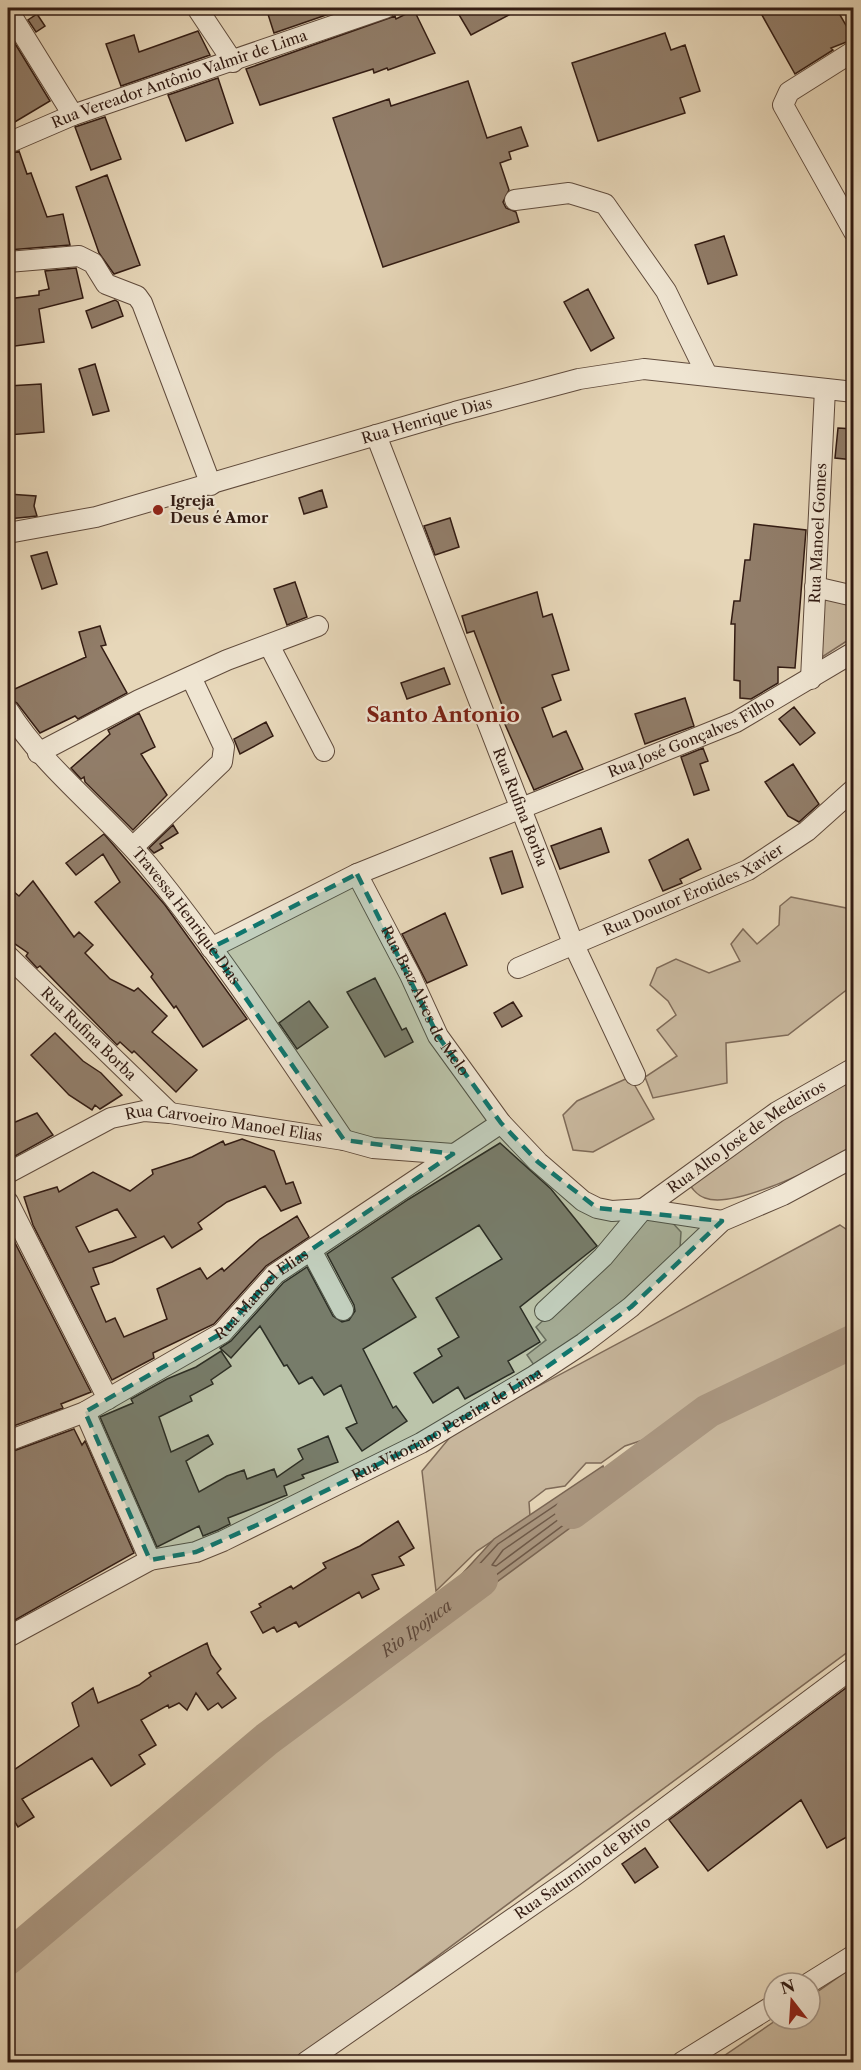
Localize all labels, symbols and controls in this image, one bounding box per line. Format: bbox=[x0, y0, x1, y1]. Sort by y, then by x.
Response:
street label: Rua Vereador Antônio Valmir de Lima bbox=[48, 25, 310, 132]
street label: Rua Henrique Dias bbox=[359, 393, 494, 448]
street label: Rua Manoel Gomes bbox=[805, 462, 830, 604]
place label: Igreja Deus é Amor bbox=[170, 491, 269, 527]
marker: Igreja Deus é Amor bbox=[151, 503, 165, 517]
street label: Rua José Gonçalves Filho bbox=[605, 691, 778, 781]
district label: Santo Antonio bbox=[366, 702, 520, 727]
street label: Rua Rufina Borba bbox=[489, 745, 552, 869]
street label: Rua Doutor Erotides Xavier bbox=[600, 839, 787, 940]
street label: Travessa Henrique Dias bbox=[128, 843, 245, 988]
street label: Rua Braz Alves de Melo bbox=[377, 922, 474, 1079]
street label: Rua Rufina Borba bbox=[37, 983, 141, 1084]
street label: Rua Alto José de Medeiros bbox=[663, 1076, 829, 1197]
street label: Rua Carvoeiro Manoel Elias bbox=[123, 1101, 324, 1146]
street label: Rua Manoel Elias bbox=[211, 1244, 312, 1344]
street label: Rua Vitoriano Pereira de Lima bbox=[348, 1363, 546, 1485]
water label: Rio Ipojuca bbox=[375, 1595, 456, 1662]
street label: Rua Saturnino de Brito bbox=[511, 1812, 654, 1923]
north arrow bbox=[762, 1971, 822, 2031]
text: N bbox=[778, 1975, 797, 1998]

